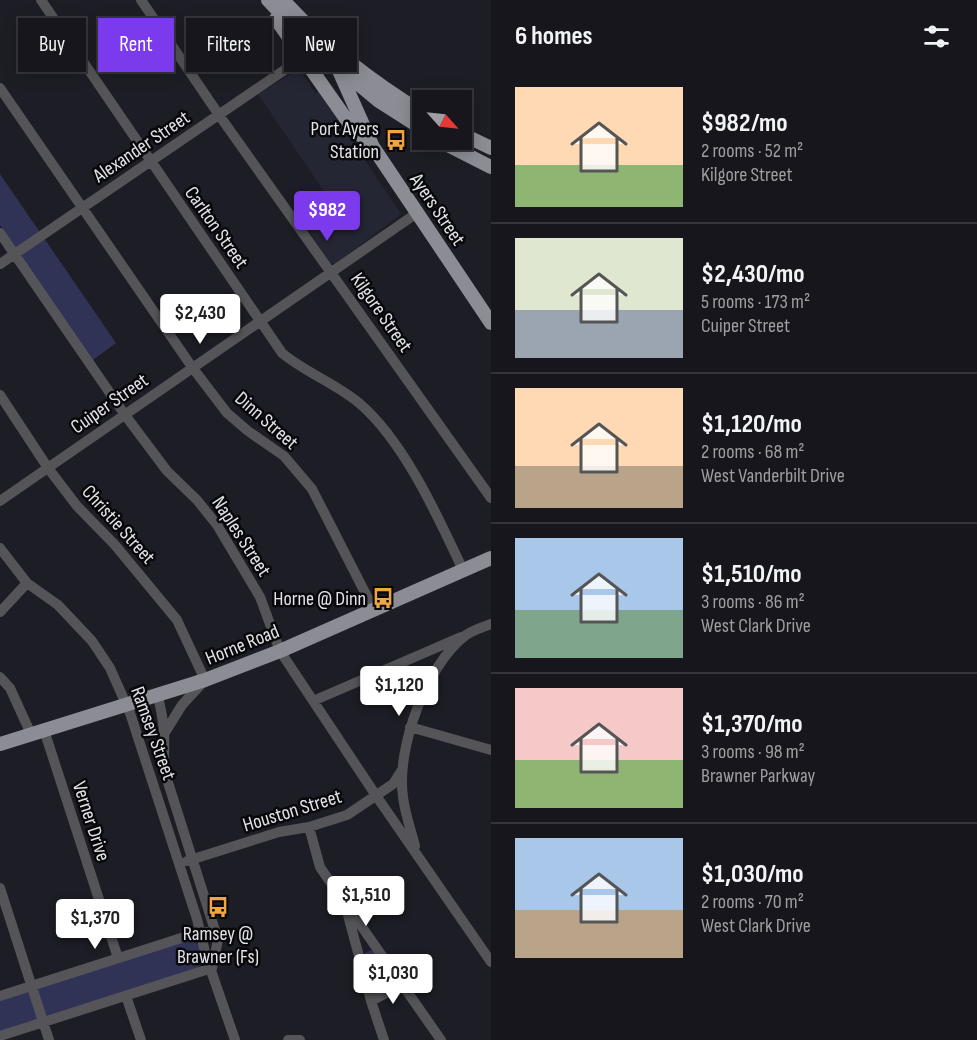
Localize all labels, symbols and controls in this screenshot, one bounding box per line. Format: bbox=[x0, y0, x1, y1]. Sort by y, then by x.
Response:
chip: Buy bbox=[18, 18, 86, 72]
chip: Rent bbox=[98, 18, 174, 72]
chip: Filters bbox=[186, 18, 272, 72]
chip: New bbox=[284, 18, 357, 72]
icon: filters bbox=[920, 20, 953, 53]
text: 6 homes bbox=[515, 21, 593, 52]
north arrow bbox=[412, 90, 472, 150]
map controls bbox=[412, 90, 472, 150]
street label: Alexander Street bbox=[88, 106, 194, 189]
text: $982/mo bbox=[701, 108, 787, 139]
icon: home bbox=[563, 111, 635, 183]
place label: Port Ayers Station bbox=[310, 117, 379, 164]
bus stop icon: Port Ayers Station bbox=[384, 128, 408, 152]
text: 2 rooms · 52 m² bbox=[701, 139, 803, 163]
text: Kilgore Street bbox=[701, 163, 793, 187]
street label: Ayers Street bbox=[404, 168, 470, 250]
street label: Carlton Street bbox=[179, 182, 253, 273]
pin: $982 bbox=[291, 191, 363, 242]
text: $982 bbox=[308, 198, 346, 222]
text: $2,430/mo bbox=[701, 259, 804, 290]
icon: home bbox=[563, 262, 635, 334]
street label: Kilgore Street bbox=[345, 268, 417, 357]
text: 5 rooms · 173 m² bbox=[701, 290, 810, 314]
pin: $2,430 bbox=[151, 294, 249, 345]
text: $2,430 bbox=[174, 301, 226, 325]
text: Cuiper Street bbox=[701, 314, 790, 338]
street label: Cuiper Street bbox=[66, 368, 153, 439]
street label: Dinn Street bbox=[230, 387, 303, 455]
text: $1,120/mo bbox=[701, 409, 802, 440]
icon: home bbox=[563, 412, 635, 484]
text: 2 rooms · 68 m² bbox=[701, 440, 805, 464]
text: West Vanderbilt Drive bbox=[701, 464, 845, 488]
street label: Christie Street bbox=[77, 480, 160, 569]
street label: Naples Street bbox=[206, 492, 276, 581]
text: $1,510/mo bbox=[701, 559, 802, 590]
icon: home bbox=[563, 562, 635, 634]
bus stop icon: Horne @ Dinn bbox=[371, 586, 395, 610]
place label: Horne @ Dinn bbox=[273, 587, 366, 611]
text: 3 rooms · 86 m² bbox=[701, 590, 805, 614]
text: West Clark Drive bbox=[701, 614, 811, 638]
street label: Horne Road bbox=[202, 619, 283, 671]
pin: $1,120 bbox=[350, 666, 448, 717]
text: $1,120 bbox=[374, 673, 424, 697]
street label: Ramsey Street bbox=[125, 683, 181, 783]
text: $1,370/mo bbox=[701, 709, 803, 740]
icon: home bbox=[563, 712, 635, 784]
text: 3 rooms · 98 m² bbox=[701, 740, 805, 764]
text: Brawner Parkway bbox=[701, 764, 815, 788]
street label: Verner Drive bbox=[67, 778, 115, 864]
street label: Houston Street bbox=[240, 785, 345, 837]
text: $1,030/mo bbox=[701, 859, 804, 890]
icon: home bbox=[563, 862, 635, 934]
pin: $1,510 bbox=[317, 876, 415, 927]
text: $1,510 bbox=[341, 883, 391, 907]
text: 2 rooms · 70 m² bbox=[701, 890, 804, 914]
bus stop icon: Ramsey @ Brawner (Fs) bbox=[206, 895, 230, 919]
pin: $1,370 bbox=[46, 899, 144, 950]
text: $1,370 bbox=[70, 906, 120, 930]
text: West Clark Drive bbox=[701, 914, 811, 938]
place label: Ramsey @ Brawner (Fs) bbox=[177, 922, 259, 969]
pin: $1,030 bbox=[344, 954, 442, 1005]
text: $1,030 bbox=[368, 961, 418, 985]

